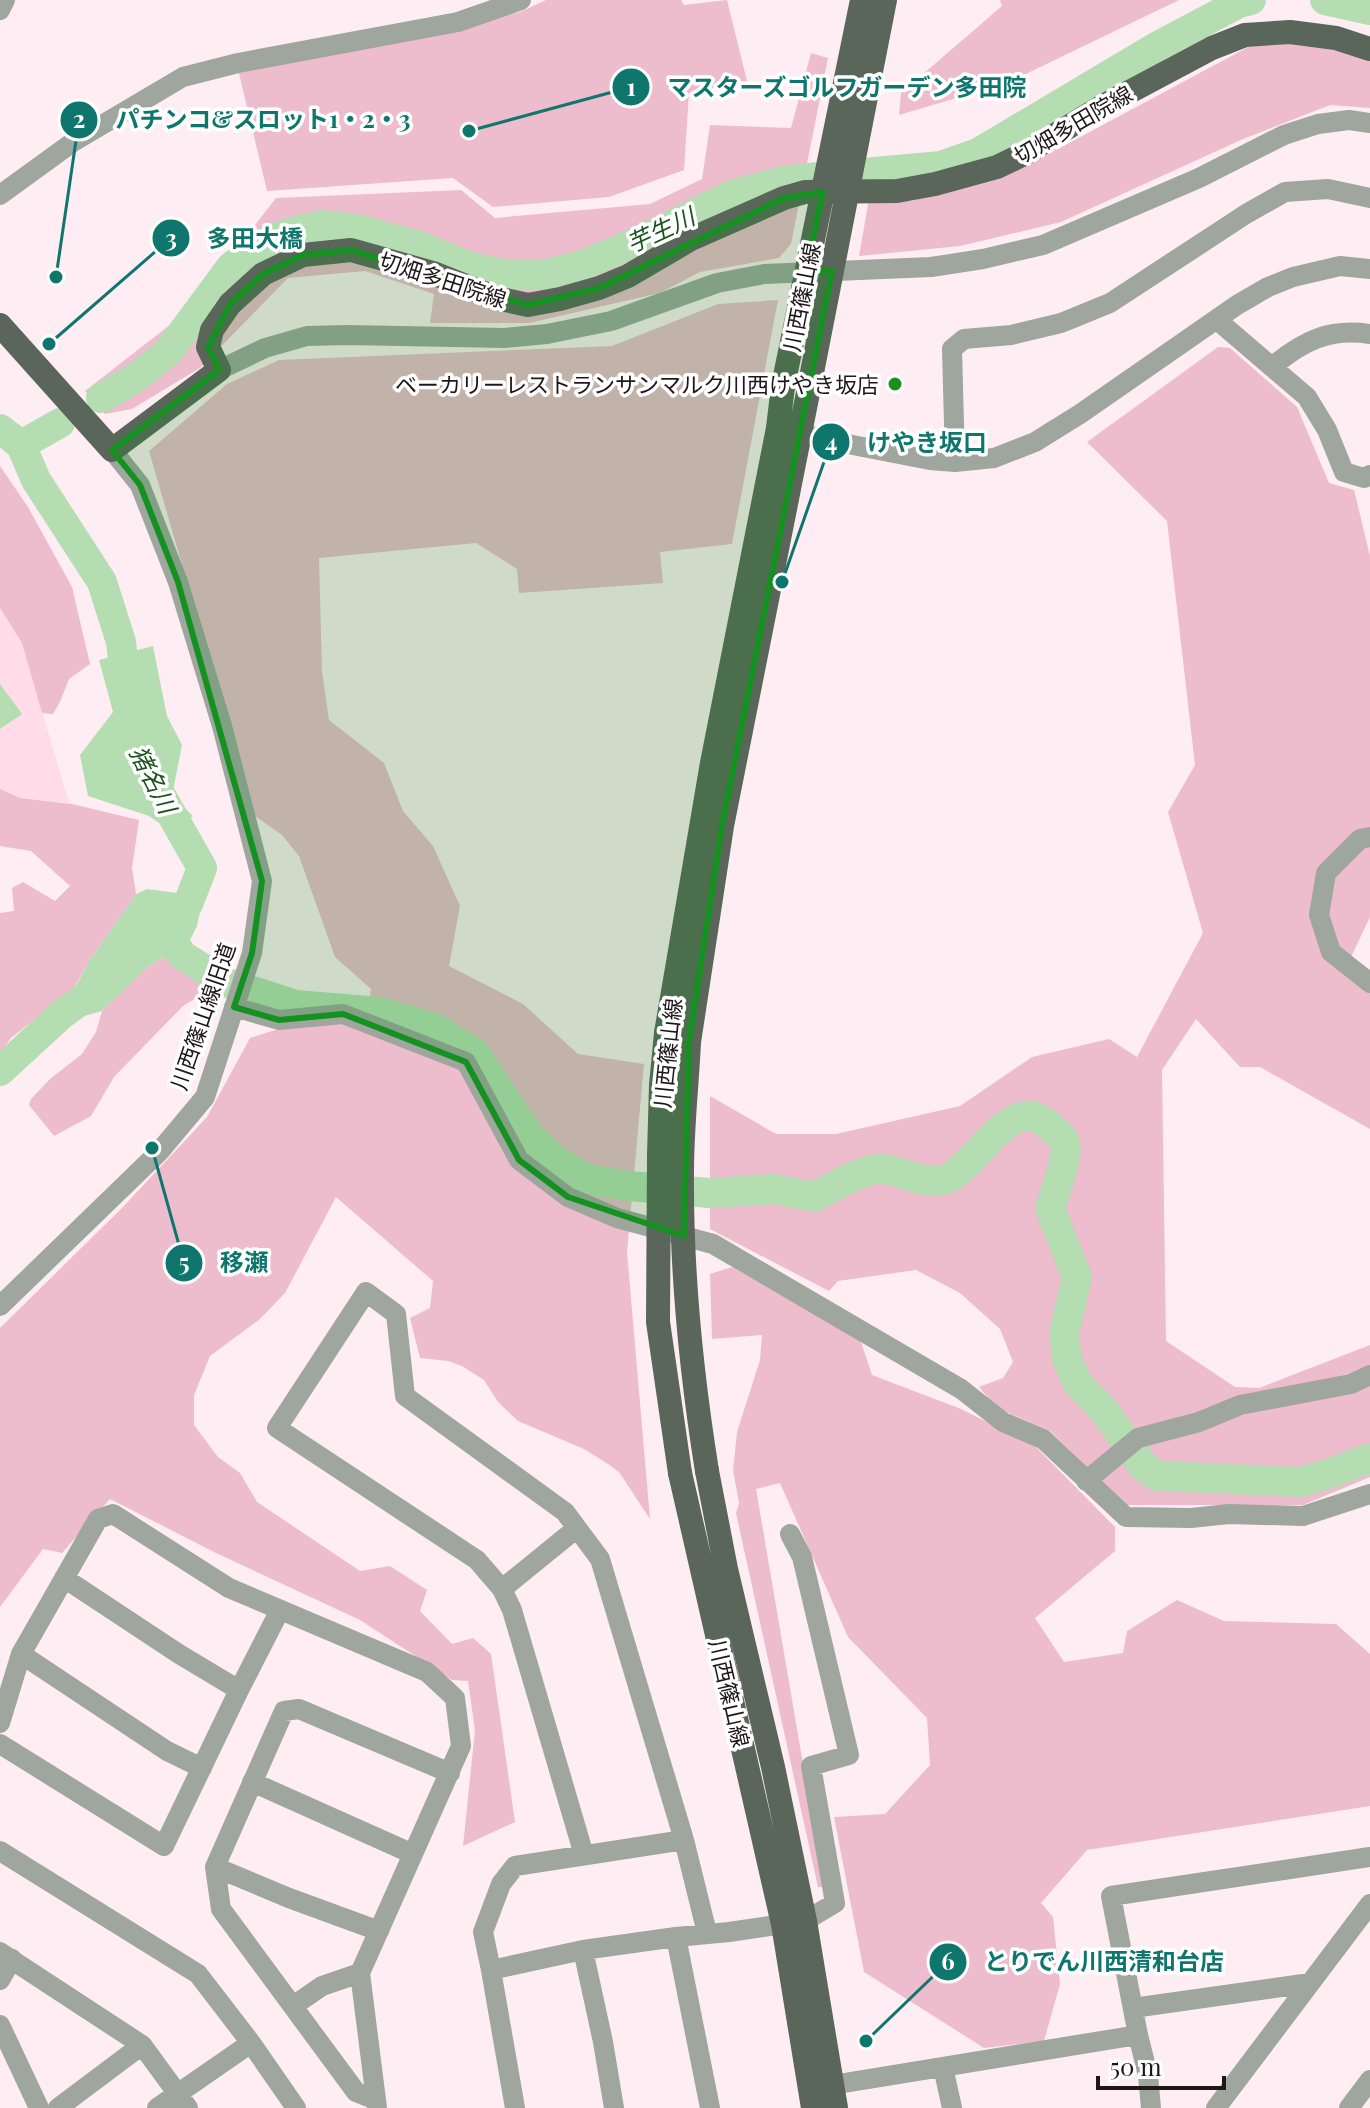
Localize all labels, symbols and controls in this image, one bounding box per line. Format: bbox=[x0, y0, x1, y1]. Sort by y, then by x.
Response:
callout: マスターズゴルフガーデン多田院 bbox=[611, 63, 1043, 111]
text: 1 bbox=[626, 70, 636, 102]
text: マスターズゴルフガーデン多田院 bbox=[668, 70, 1026, 102]
street label: 切畑多田院線 bbox=[1008, 78, 1138, 170]
callout: パチンコ&スロット1・2・3 bbox=[59, 96, 426, 144]
text: 2 bbox=[73, 102, 85, 134]
text: パチンコ&スロット1・2・3 bbox=[115, 102, 411, 134]
water label: 芋生川 bbox=[621, 198, 702, 259]
callout: 多田大橋 bbox=[151, 214, 319, 262]
text: 3 bbox=[165, 221, 177, 253]
text: 多田大橋 bbox=[207, 221, 303, 253]
street label: 川西篠山線 bbox=[776, 240, 826, 354]
street label: 切畑多田院線 bbox=[376, 244, 510, 314]
place label: ベーカリーレストランサンマルク川西けやき坂店 bbox=[395, 369, 879, 399]
marker: ベーカリーレストランサンマルク川西けやき坂店 bbox=[886, 375, 904, 393]
callout: けやき坂口 bbox=[811, 418, 1003, 466]
text: 4 bbox=[825, 425, 837, 457]
text: けやき坂口 bbox=[867, 425, 987, 457]
water label: 猪名川 bbox=[123, 740, 186, 821]
street label: 川西篠山線旧道 bbox=[163, 938, 241, 1094]
street label: 川西篠山線 bbox=[646, 997, 688, 1109]
callout: 移瀬 bbox=[164, 1239, 284, 1287]
text: 5 bbox=[178, 1245, 190, 1277]
text: 移瀬 bbox=[220, 1245, 268, 1277]
street label: 川西篠山線 bbox=[703, 1636, 757, 1750]
callout: とりでん川西清和台店 bbox=[928, 1938, 1240, 1986]
text: 6 bbox=[941, 1944, 955, 1976]
text: とりでん川西清和台店 bbox=[984, 1944, 1224, 1976]
scale bar bbox=[1098, 2040, 1224, 2090]
text: 50 m bbox=[1110, 2050, 1162, 2082]

